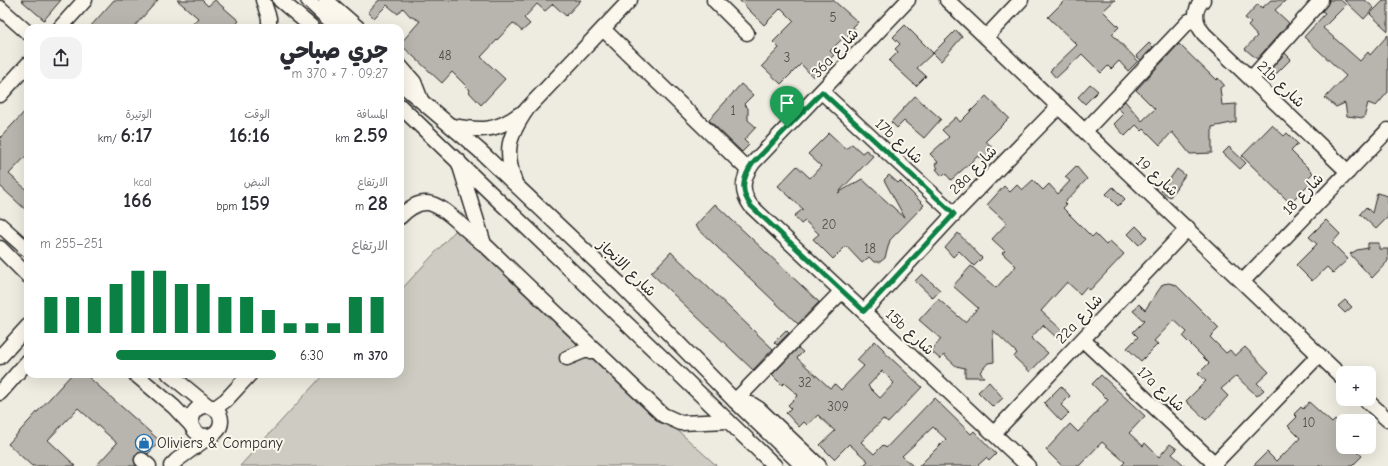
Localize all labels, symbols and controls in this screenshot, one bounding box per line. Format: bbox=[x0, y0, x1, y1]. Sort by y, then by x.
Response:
house number: 5 bbox=[829, 10, 837, 25]
street label: 36a شارع bbox=[808, 25, 863, 82]
button: share bbox=[40, 37, 82, 79]
text: جري صباحي bbox=[280, 38, 388, 64]
house number: 48 bbox=[439, 48, 452, 63]
house number: 3 bbox=[784, 50, 790, 65]
street label: 21b شارع bbox=[1253, 57, 1309, 112]
text: 09:27 · 7 × 370 m bbox=[291, 66, 388, 81]
pin bbox=[770, 86, 804, 127]
icon: arrive bbox=[776, 92, 798, 114]
house number: 1 bbox=[730, 103, 736, 118]
text: الوتيرة bbox=[125, 108, 152, 121]
text: الوقت bbox=[244, 108, 270, 121]
text: المسافة bbox=[357, 108, 388, 121]
street label: 17b شارع bbox=[871, 114, 927, 168]
text: 6:17 bbox=[121, 124, 152, 147]
text: 16:16 bbox=[229, 124, 270, 147]
text: 2.59 bbox=[353, 124, 388, 147]
text: /km bbox=[98, 132, 121, 145]
text: km bbox=[335, 132, 353, 145]
street label: 28a شارع bbox=[945, 142, 1001, 199]
street label: شارع 19 bbox=[1131, 152, 1182, 201]
street label: شارع 18 bbox=[1279, 169, 1328, 219]
text: kcal bbox=[134, 176, 152, 189]
text: النبض bbox=[244, 176, 270, 189]
text: الارتفاع bbox=[357, 176, 388, 189]
text: 166 bbox=[123, 189, 152, 212]
text: 159 bbox=[241, 192, 270, 215]
text: 28 bbox=[368, 192, 388, 215]
text: bpm bbox=[217, 200, 241, 213]
text: m bbox=[355, 200, 368, 213]
house number: 20 bbox=[822, 217, 836, 232]
street label: شارع الانجاز bbox=[593, 235, 660, 301]
text: 251–255 m bbox=[40, 236, 103, 251]
text: الارتفاع bbox=[352, 238, 388, 253]
house number: 18 bbox=[864, 241, 876, 256]
street label: 22a شارع bbox=[1052, 291, 1107, 348]
street label: 15b شارع bbox=[881, 305, 938, 360]
text: 6:30 bbox=[300, 348, 324, 363]
text: 370 m bbox=[353, 348, 388, 363]
street label: 17a شارع bbox=[1133, 363, 1188, 416]
map controls bbox=[1336, 366, 1376, 454]
button: + bbox=[1336, 366, 1376, 406]
house number: 32 bbox=[798, 375, 812, 390]
house number: 309 bbox=[827, 399, 849, 414]
button: − bbox=[1336, 414, 1376, 454]
house number: 10 bbox=[1302, 415, 1316, 430]
shop icon: Oliviers & Company bbox=[134, 433, 154, 453]
place label: Oliviers & Company bbox=[157, 434, 283, 452]

